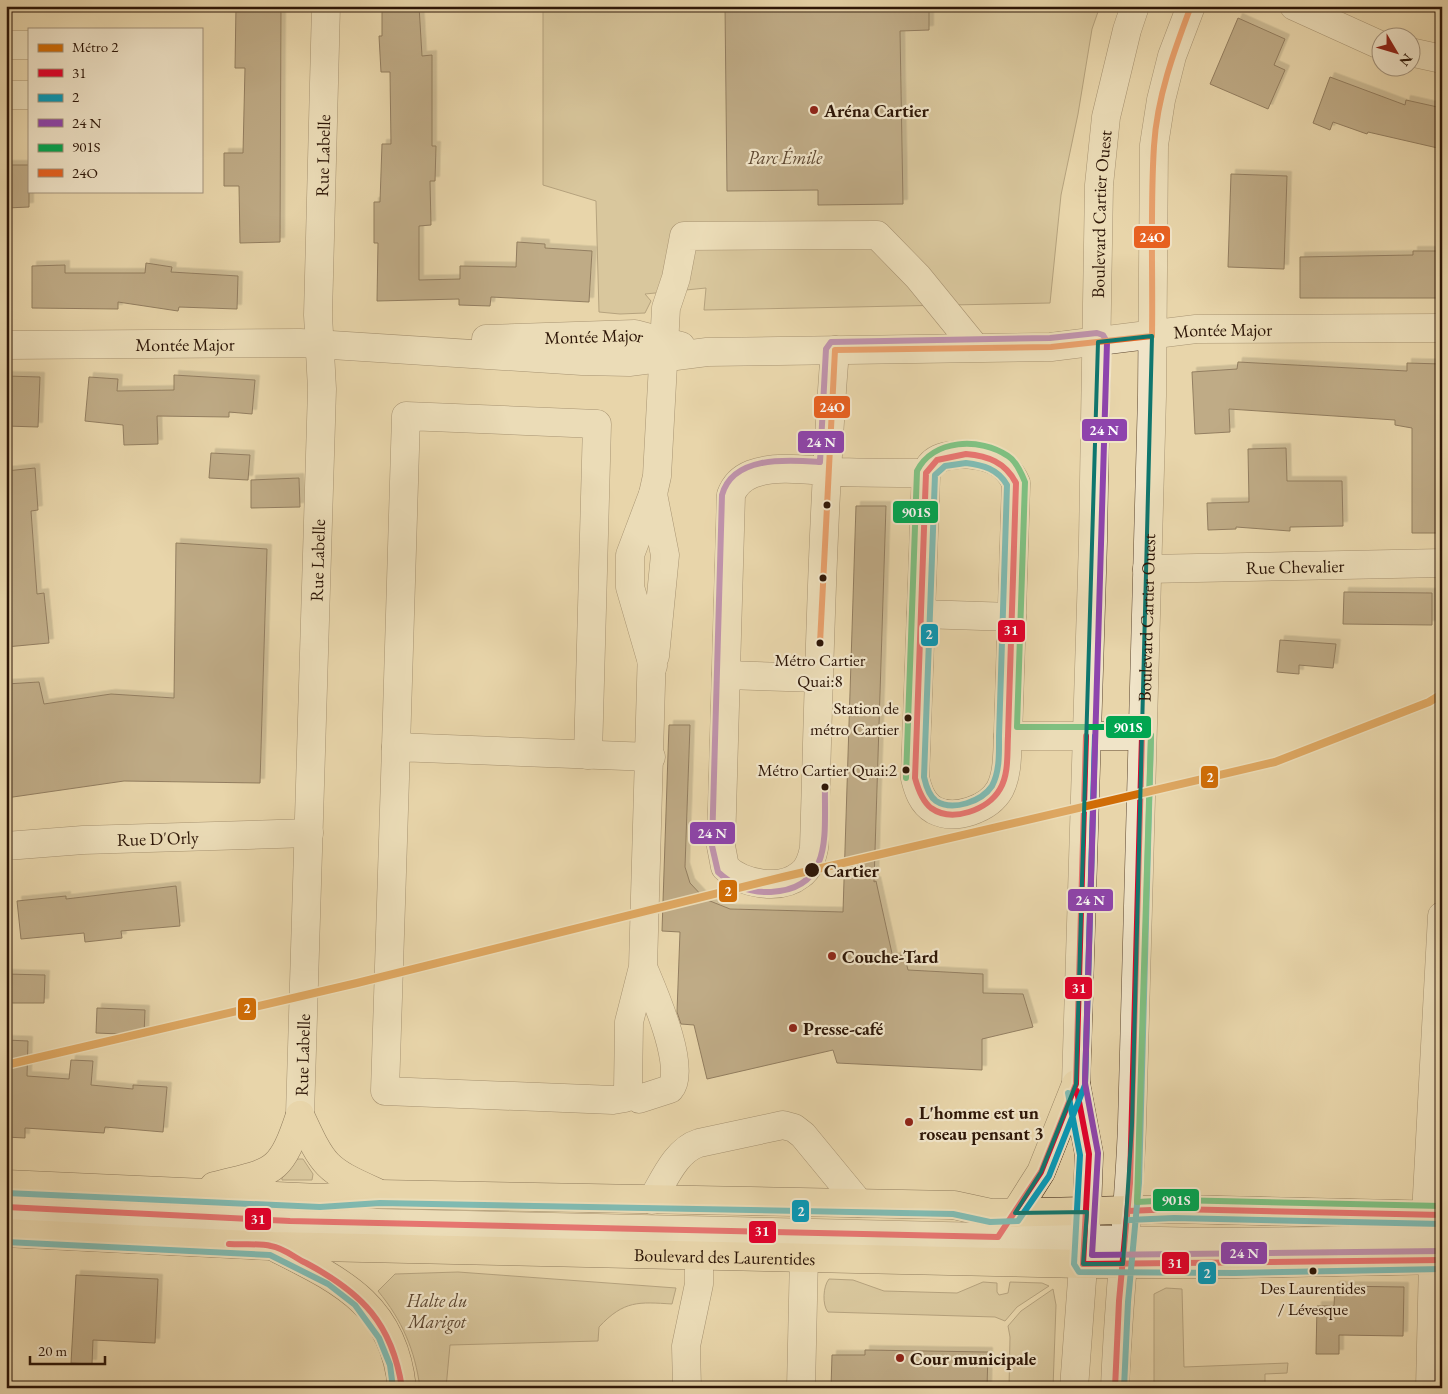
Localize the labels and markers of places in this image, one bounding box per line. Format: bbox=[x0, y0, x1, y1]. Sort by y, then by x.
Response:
place label: Aréna Cartier bbox=[823, 99, 929, 122]
marker: Aréna Cartier bbox=[808, 104, 820, 116]
unlabelled marker bbox=[822, 500, 832, 510]
unlabelled marker bbox=[818, 573, 828, 583]
marker: Métro Cartier Quai:8 bbox=[815, 638, 825, 648]
place label: Métro Cartier Quai:8 bbox=[775, 649, 866, 692]
place label: Station de métro Cartier bbox=[810, 697, 899, 740]
marker: Station de métro Cartier bbox=[903, 713, 913, 723]
place label: Métro Cartier Quai:2 bbox=[758, 759, 897, 781]
marker: Métro Cartier Quai:2 bbox=[901, 765, 911, 775]
unlabelled marker bbox=[820, 782, 830, 792]
place label: Cartier bbox=[824, 859, 879, 882]
marker: Cartier bbox=[803, 861, 821, 879]
place label: Couche-Tard bbox=[842, 945, 939, 968]
marker: Couche-Tard bbox=[826, 950, 838, 962]
place label: Presse-café bbox=[803, 1017, 884, 1040]
marker: Presse-café bbox=[787, 1022, 799, 1034]
place label: L'homme est un roseau pensant 3 bbox=[919, 1101, 1044, 1145]
marker: L'homme est un roseau pensant 3 bbox=[903, 1116, 915, 1128]
marker: Des Laurentides / Lévesque bbox=[1308, 1266, 1318, 1276]
place label: Des Laurentides / Lévesque bbox=[1260, 1277, 1366, 1320]
place label: Cour municipale bbox=[910, 1347, 1037, 1370]
marker: Cour municipale bbox=[894, 1352, 906, 1364]

